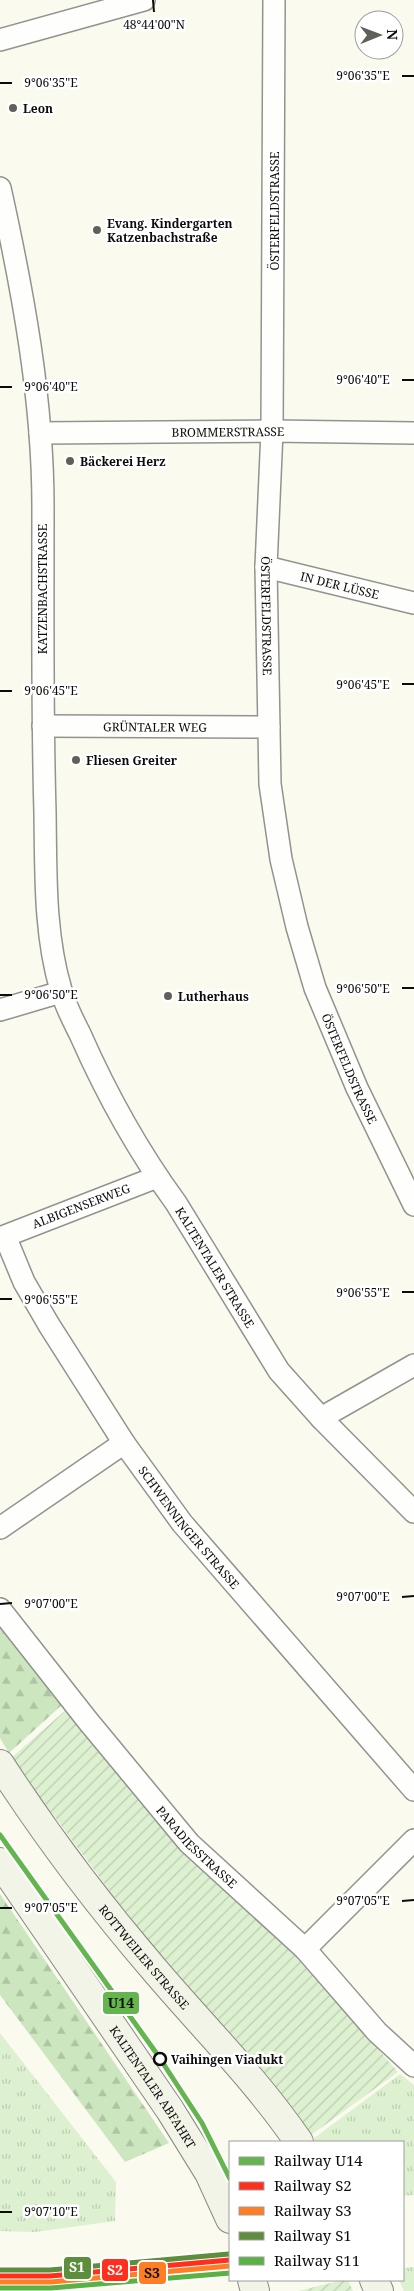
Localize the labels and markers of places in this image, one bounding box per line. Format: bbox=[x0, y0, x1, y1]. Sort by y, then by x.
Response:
place label: Leon bbox=[23, 100, 53, 117]
marker: Leon bbox=[7, 102, 19, 114]
place label: Evang. Kindergarten Katzenbachstraße bbox=[107, 215, 233, 246]
marker: Evang. Kindergarten Katzenbachstraße bbox=[91, 224, 103, 236]
place label: Bäckerei Herz bbox=[80, 453, 166, 470]
marker: Bäckerei Herz bbox=[64, 455, 76, 467]
place label: Fliesen Greiter bbox=[86, 752, 178, 769]
marker: Fliesen Greiter bbox=[70, 754, 82, 766]
place label: Lutherhaus bbox=[178, 988, 249, 1005]
marker: Lutherhaus bbox=[162, 990, 174, 1002]
place label: Vaihingen Viadukt bbox=[171, 2051, 283, 2068]
marker: Vaihingen Viadukt bbox=[153, 2052, 167, 2066]

